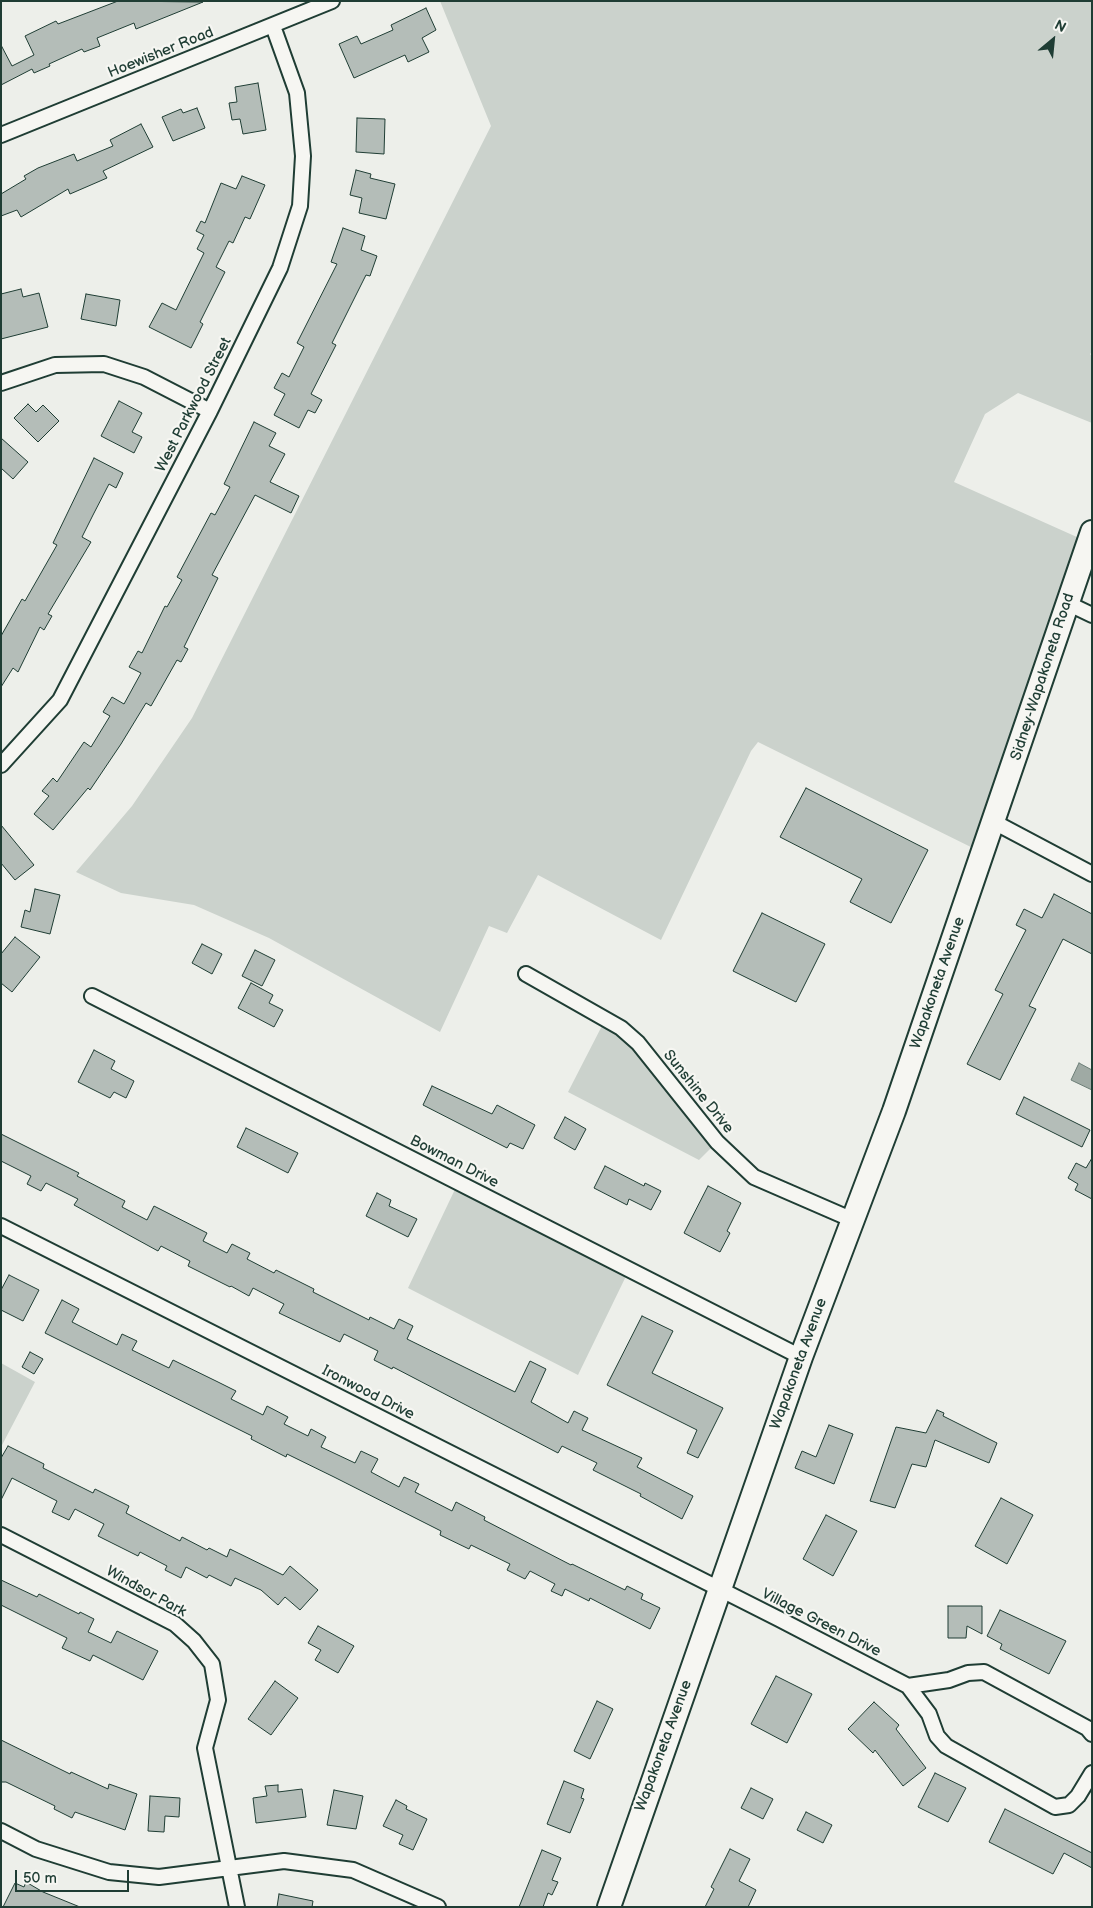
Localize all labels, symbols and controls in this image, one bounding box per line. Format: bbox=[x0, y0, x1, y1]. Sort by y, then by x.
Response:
north arrow bbox=[1028, 15, 1078, 65]
text: N bbox=[1052, 16, 1069, 36]
street label: Hoewisher Road bbox=[106, 24, 216, 82]
street label: West Parkwood Street bbox=[152, 335, 236, 475]
street label: Sidney-Wapakoneta Road bbox=[1007, 591, 1079, 763]
street label: Wapakoneta Avenue bbox=[907, 915, 969, 1051]
street label: Sunshine Drive bbox=[659, 1047, 737, 1137]
street label: Bowman Drive bbox=[407, 1132, 501, 1192]
street label: Wapakoneta Avenue bbox=[767, 1296, 831, 1432]
street label: Ironwood Drive bbox=[319, 1362, 417, 1424]
street label: Windsor Park bbox=[103, 1563, 189, 1621]
street label: Village Green Drive bbox=[758, 1585, 884, 1661]
street label: Wapakoneta Avenue bbox=[632, 1678, 696, 1814]
scale bar bbox=[18, 1860, 131, 1892]
text: 50 m bbox=[23, 1869, 57, 1888]

